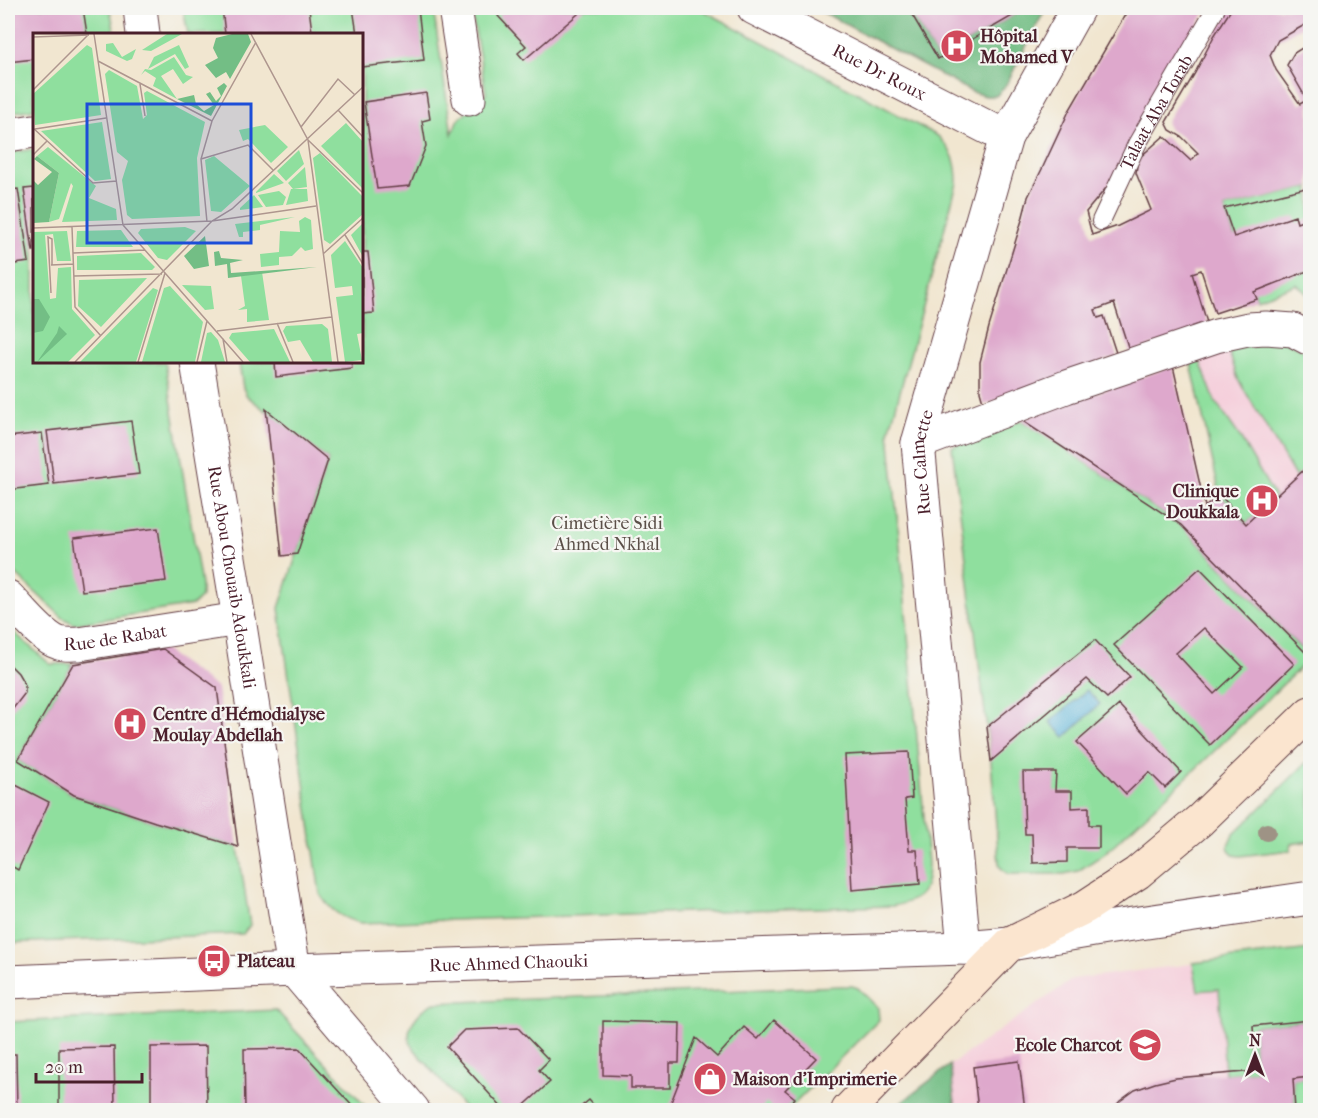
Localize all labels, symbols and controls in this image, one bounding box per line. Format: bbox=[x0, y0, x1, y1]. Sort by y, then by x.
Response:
place label: Hôpital Mohamed V bbox=[979, 26, 1074, 68]
hospital icon: Hôpital Mohamed V bbox=[939, 28, 975, 64]
inset map bbox=[33, 33, 363, 363]
street label: Rue Dr Roux bbox=[829, 40, 930, 105]
street label: Talaat Aba Torab bbox=[1116, 51, 1197, 173]
street label: Rue Calmette bbox=[907, 407, 938, 516]
street label: Rue Abou Chouaib Adoukkali bbox=[204, 464, 260, 691]
place label: Clinique Doukkala bbox=[1166, 481, 1240, 523]
hospital icon: Clinique Doukkala bbox=[1244, 483, 1280, 519]
park label: Cimetière Sidi Ahmed Nkhal bbox=[551, 513, 663, 555]
street label: Rue de Rabat bbox=[63, 620, 169, 655]
place label: Centre d'Hémodialyse Moulay Abdellah bbox=[152, 704, 325, 746]
hospital icon: Centre d'Hémodialyse Moulay Abdellah bbox=[112, 706, 148, 742]
bus stop icon: Plateau bbox=[196, 943, 232, 979]
street label: Rue Ahmed Chaouki bbox=[429, 950, 589, 976]
place label: Plateau bbox=[237, 951, 296, 972]
north arrow bbox=[1225, 1025, 1285, 1085]
school or university icon: Ecole Charcot bbox=[1127, 1027, 1163, 1063]
text: N bbox=[1249, 1031, 1262, 1050]
place label: Ecole Charcot bbox=[1015, 1035, 1123, 1056]
scale bar bbox=[36, 1046, 142, 1084]
text: 20 m bbox=[45, 1057, 83, 1078]
shop icon: Maison d'Imprimerie bbox=[692, 1061, 728, 1097]
place label: Maison d'Imprimerie bbox=[732, 1069, 897, 1090]

